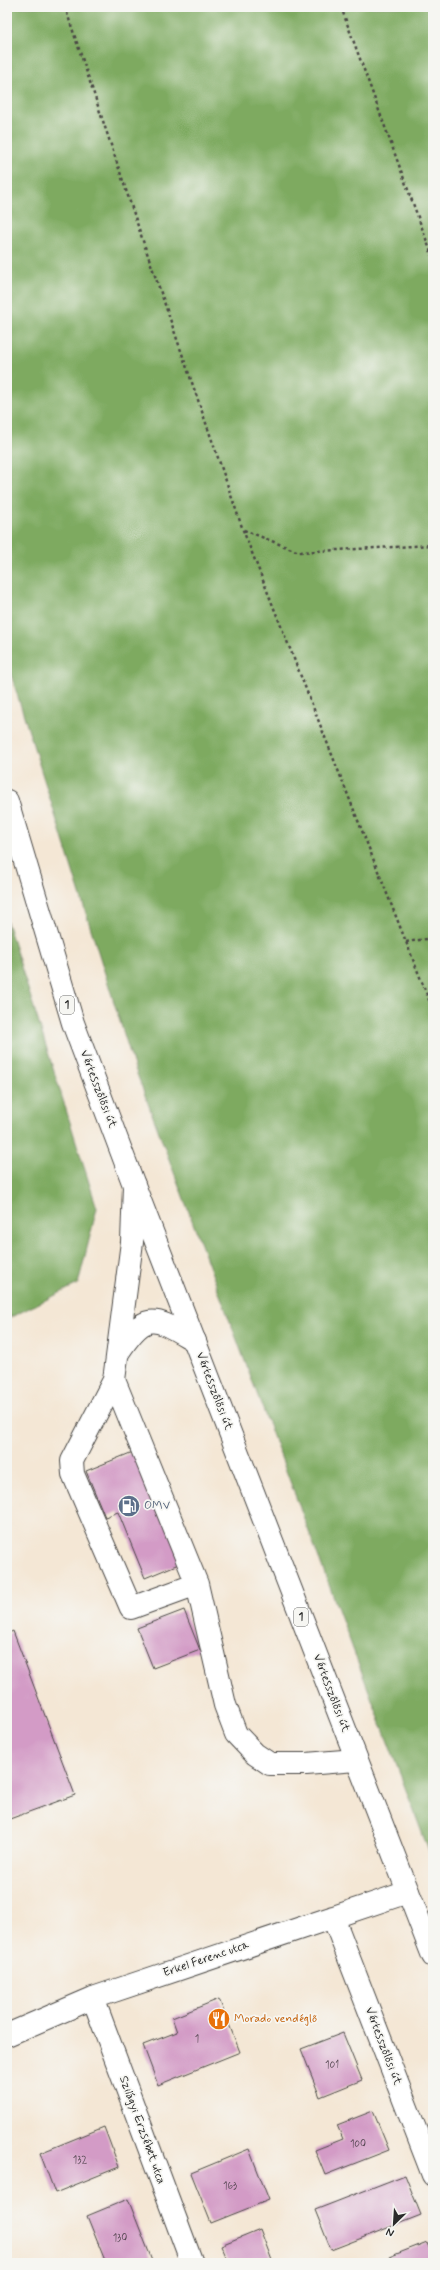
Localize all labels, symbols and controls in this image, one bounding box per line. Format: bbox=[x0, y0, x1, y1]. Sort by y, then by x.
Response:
road number: 1 bbox=[60, 996, 74, 1014]
street label: Vértesszőlősi út bbox=[76, 1048, 120, 1130]
street label: Vértesszőlősi út bbox=[192, 1350, 236, 1432]
fuel station icon: OMV bbox=[116, 1493, 142, 1519]
place label: OMV bbox=[144, 1498, 171, 1514]
road number: 1 bbox=[294, 1608, 308, 1626]
street label: Vértesszőlősi út bbox=[309, 1652, 353, 1734]
street label: Erkel Ferenc utca bbox=[161, 1937, 252, 1981]
street label: Vértesszőlősi út bbox=[361, 2005, 405, 2087]
restaurant icon: Morado vendéglő bbox=[206, 2006, 232, 2032]
place label: Morado vendéglő bbox=[234, 2011, 317, 2027]
house number: 1 bbox=[195, 2033, 199, 2046]
house number: 101 bbox=[325, 2059, 339, 2072]
street label: Szilágyi Erzsébet utca bbox=[115, 2074, 169, 2186]
house number: 100 bbox=[350, 2138, 366, 2151]
house number: 132 bbox=[73, 2154, 87, 2167]
house number: 163 bbox=[223, 2180, 237, 2193]
north arrow bbox=[374, 2204, 414, 2244]
text: N bbox=[384, 2224, 396, 2240]
house number: 130 bbox=[113, 2232, 127, 2245]

